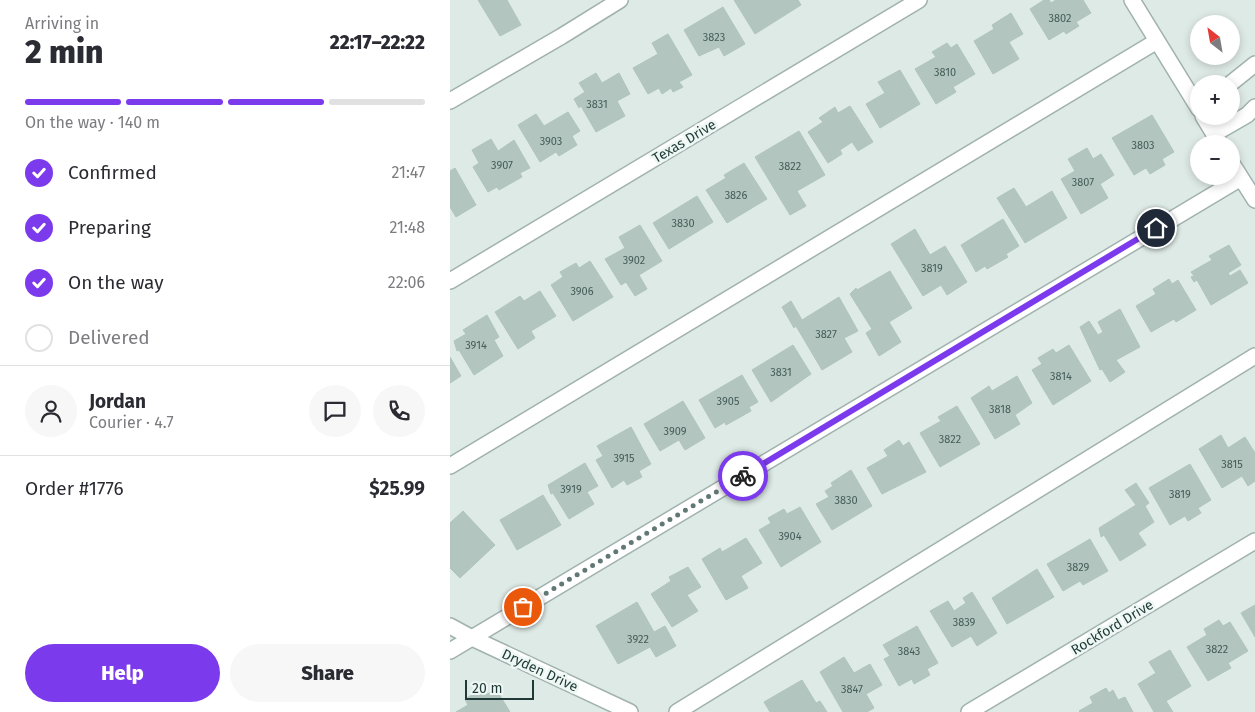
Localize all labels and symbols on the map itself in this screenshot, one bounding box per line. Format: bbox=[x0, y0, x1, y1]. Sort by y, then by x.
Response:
house number: 3802 bbox=[1048, 12, 1072, 25]
north arrow bbox=[1190, 15, 1240, 65]
house number: 3823 bbox=[703, 31, 725, 44]
house number: 3810 bbox=[934, 66, 956, 79]
house number: 3831 bbox=[586, 98, 608, 111]
street label: Texas Drive bbox=[649, 116, 719, 167]
house number: 3903 bbox=[540, 135, 562, 148]
house number: 3803 bbox=[1131, 139, 1155, 152]
house number: 3907 bbox=[491, 159, 513, 172]
house number: 3822 bbox=[779, 160, 801, 173]
house number: 3807 bbox=[1072, 176, 1094, 189]
house number: 3826 bbox=[725, 189, 748, 202]
pin bbox=[1135, 207, 1177, 249]
house number: 3830 bbox=[671, 217, 695, 230]
house number: 3902 bbox=[623, 254, 645, 267]
house number: 3819 bbox=[921, 262, 943, 275]
house number: 3906 bbox=[570, 285, 594, 298]
house number: 3827 bbox=[815, 328, 837, 341]
house number: 3914 bbox=[465, 339, 487, 352]
house number: 3831 bbox=[770, 366, 792, 379]
house number: 3814 bbox=[1050, 370, 1072, 383]
house number: 3905 bbox=[717, 395, 740, 408]
house number: 3818 bbox=[989, 403, 1011, 416]
house number: 3909 bbox=[664, 425, 687, 438]
house number: 3822 bbox=[939, 433, 961, 446]
courier bbox=[718, 451, 768, 501]
house number: 3915 bbox=[613, 452, 635, 465]
house number: 3815 bbox=[1221, 458, 1243, 471]
house number: 3919 bbox=[560, 483, 582, 496]
house number: 3819 bbox=[1169, 488, 1191, 501]
house number: 3830 bbox=[834, 494, 858, 507]
house number: 3904 bbox=[778, 530, 802, 543]
house number: 3829 bbox=[1067, 561, 1089, 574]
pin bbox=[502, 586, 544, 628]
street label: Rockford Drive bbox=[1068, 596, 1156, 659]
house number: 3839 bbox=[953, 616, 976, 629]
house number: 3922 bbox=[627, 633, 649, 646]
house number: 3822 bbox=[1206, 643, 1228, 656]
street label: Dryden Drive bbox=[499, 645, 581, 695]
house number: 3843 bbox=[898, 645, 920, 658]
scale bar bbox=[465, 677, 534, 700]
house number: 3847 bbox=[841, 683, 863, 696]

